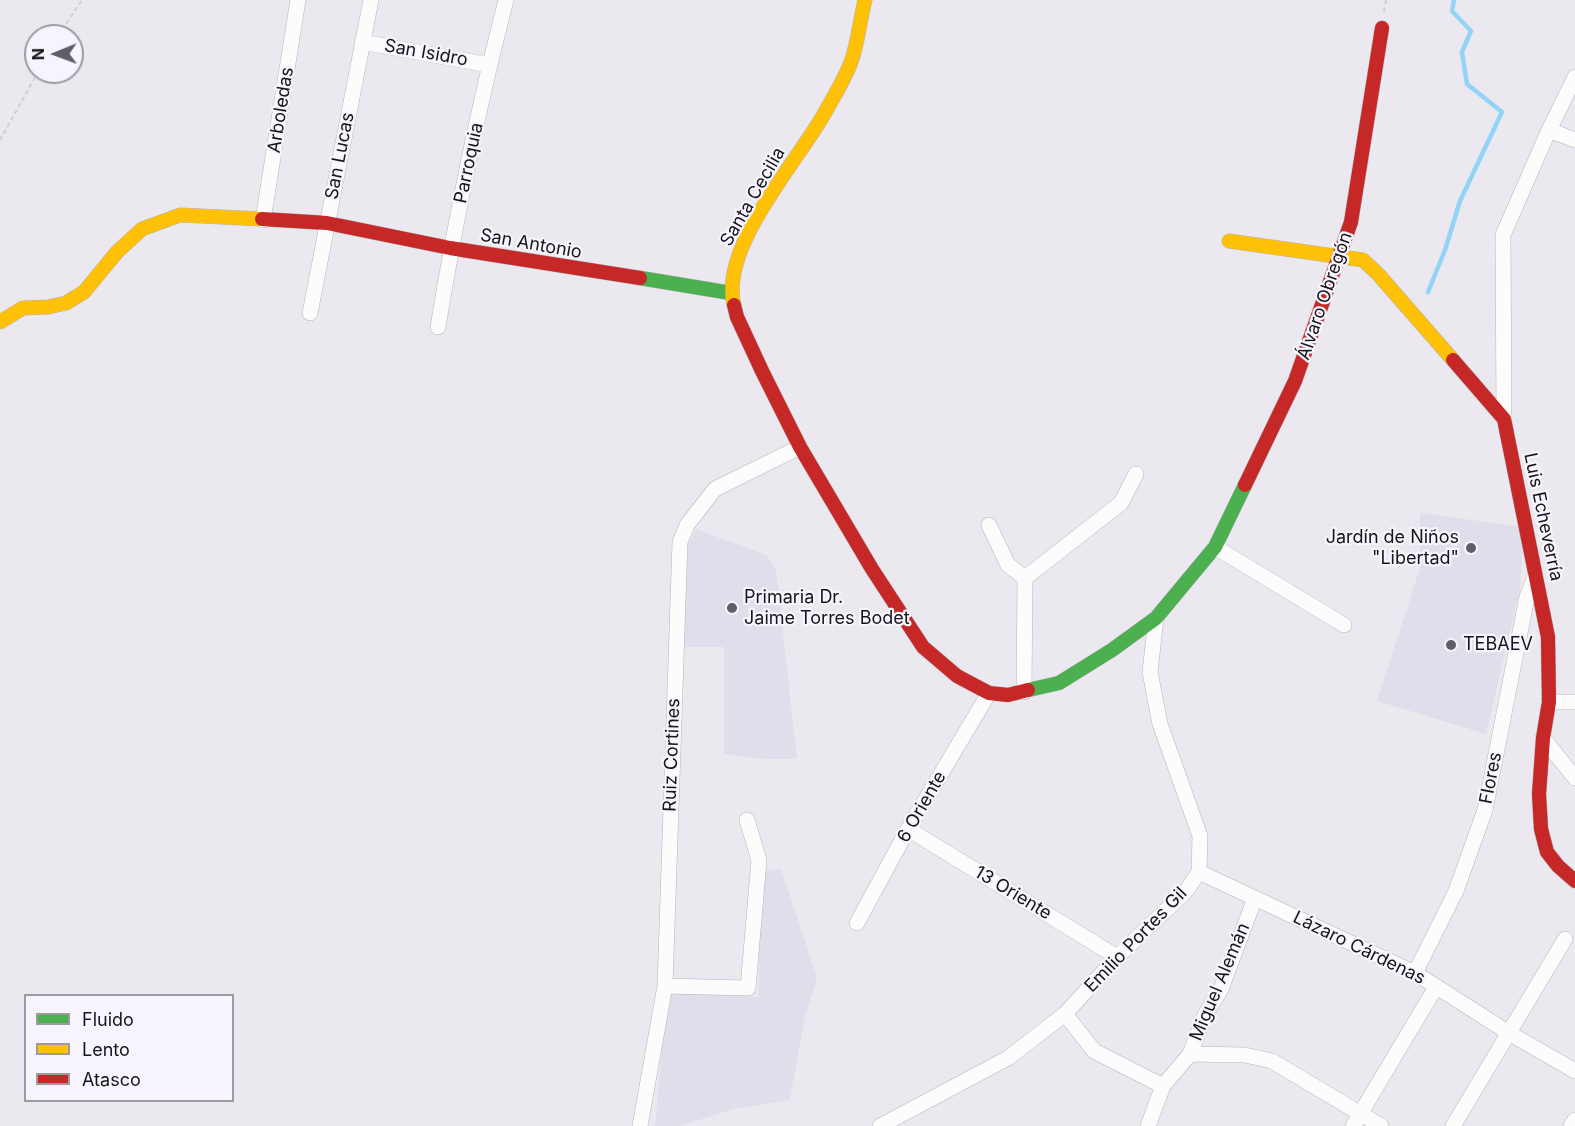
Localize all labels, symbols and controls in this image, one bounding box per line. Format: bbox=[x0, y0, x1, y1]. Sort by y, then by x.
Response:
north arrow bbox=[24, 24, 84, 84]
street label: San Isidro bbox=[383, 35, 469, 71]
text: N bbox=[28, 48, 48, 61]
street label: Arboledas bbox=[264, 65, 298, 155]
street label: San Lucas bbox=[321, 111, 359, 201]
street label: Parroquia bbox=[450, 121, 488, 205]
street label: Santa Cecilia bbox=[716, 144, 790, 250]
street label: San Antonio bbox=[479, 224, 583, 264]
street label: Álvaro Obregón bbox=[1293, 229, 1357, 363]
street label: Luis Echeverría bbox=[1519, 451, 1567, 583]
place label: Jardín de Niños "Libertad" bbox=[1326, 527, 1459, 570]
marker: Jardín de Niños "Libertad" bbox=[1464, 541, 1478, 555]
place label: Primaria Dr. Jaime Torres Bodet bbox=[744, 587, 910, 630]
marker: Primaria Dr. Jaime Torres Bodet bbox=[725, 601, 739, 615]
place label: TEBAEV bbox=[1463, 634, 1533, 656]
marker: TEBAEV bbox=[1444, 638, 1458, 652]
street label: Ruiz Cortines bbox=[659, 698, 685, 812]
street label: Flores bbox=[1475, 750, 1507, 806]
street label: 6 Oriente bbox=[893, 768, 951, 846]
street label: 13 Oriente bbox=[971, 862, 1055, 924]
street label: Emilio Portes Gil bbox=[1080, 883, 1192, 997]
street label: Lázaro Cárdenas bbox=[1289, 907, 1429, 989]
street label: Miguel Alemán bbox=[1185, 920, 1255, 1044]
legend bbox=[24, 994, 234, 1102]
text: Fluido bbox=[82, 1009, 134, 1030]
text: Lento bbox=[82, 1039, 130, 1060]
text: Atasco bbox=[82, 1069, 141, 1090]

